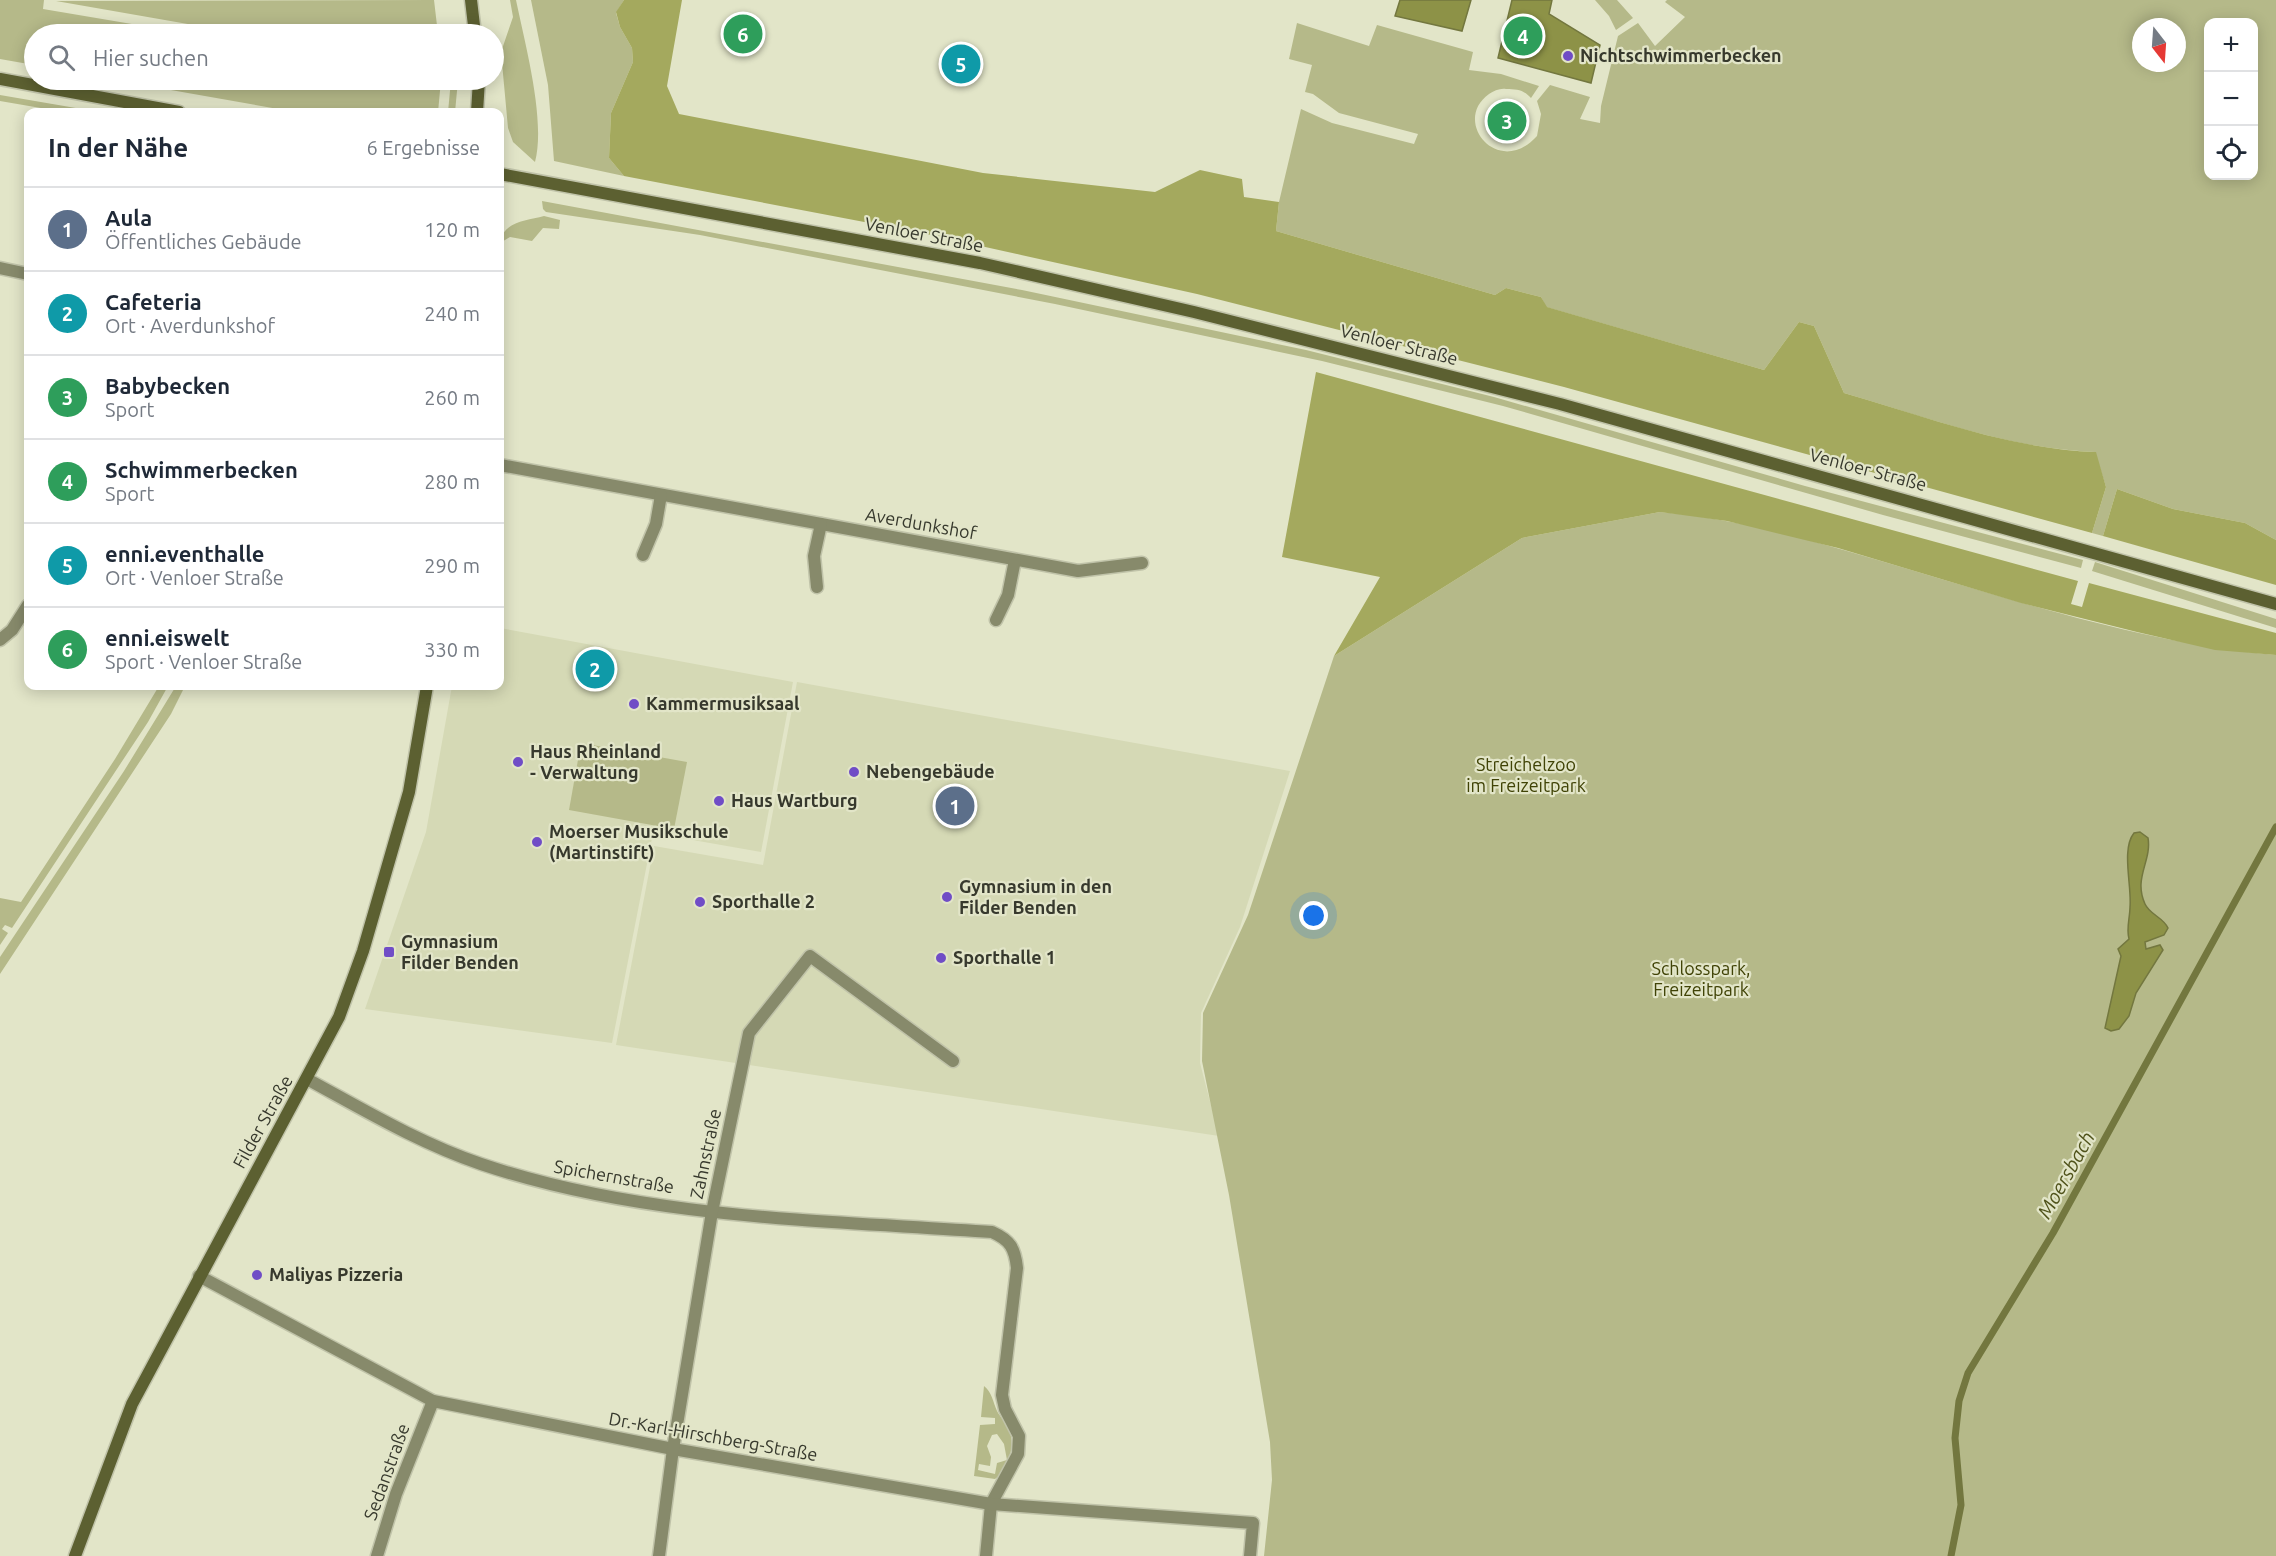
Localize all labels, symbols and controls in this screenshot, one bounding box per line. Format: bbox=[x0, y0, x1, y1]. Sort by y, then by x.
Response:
pin: 6 bbox=[724, 12, 762, 57]
pin: 4 bbox=[1504, 14, 1543, 58]
north arrow bbox=[2132, 18, 2186, 72]
map controls bbox=[2204, 18, 2258, 180]
button: + bbox=[2204, 18, 2258, 72]
search box bbox=[24, 24, 504, 90]
icon: search bbox=[45, 41, 78, 74]
pin: 5 bbox=[942, 42, 980, 86]
text: Hier suchen bbox=[93, 45, 209, 70]
place label: Nichtschwimmerbecken bbox=[1580, 45, 1782, 65]
marker: Nichtschwimmerbecken bbox=[1561, 49, 1575, 63]
button: − bbox=[2204, 72, 2258, 126]
pin: 3 bbox=[1488, 98, 1526, 144]
button: locate bbox=[2204, 126, 2258, 180]
text: In der Nähe bbox=[48, 133, 188, 162]
text: 6 Ergebnisse bbox=[366, 136, 480, 159]
text: Aula bbox=[105, 205, 152, 230]
street label: Venloer Straße bbox=[863, 213, 985, 255]
text: 1 bbox=[62, 218, 73, 241]
text: 120 m bbox=[424, 218, 480, 241]
text: Öffentliches Gebäude bbox=[105, 230, 302, 253]
text: Cafeteria bbox=[105, 289, 202, 314]
text: 2 bbox=[62, 302, 73, 325]
text: 240 m bbox=[424, 302, 480, 325]
text: Ort · Averdunkshof bbox=[105, 314, 275, 337]
street label: Venloer Straße bbox=[1338, 320, 1460, 368]
text: Babybecken bbox=[105, 373, 230, 398]
text: 3 bbox=[62, 386, 73, 409]
text: 260 m bbox=[424, 386, 480, 409]
text: Sport bbox=[105, 398, 154, 421]
street label: Venloer Straße bbox=[1807, 444, 1929, 494]
text: Schwimmerbecken bbox=[105, 457, 298, 482]
text: 4 bbox=[62, 470, 73, 493]
text: 280 m bbox=[424, 470, 480, 493]
text: Sport bbox=[105, 482, 154, 505]
street label: Averdunkshof bbox=[864, 503, 978, 543]
text: enni.eventhalle bbox=[105, 541, 264, 566]
text: 5 bbox=[62, 554, 73, 577]
text: 290 m bbox=[424, 554, 480, 577]
text: Ort · Venloer Straße bbox=[105, 566, 284, 589]
text: enni.eiswelt bbox=[105, 625, 229, 650]
text: 6 bbox=[62, 638, 73, 661]
text: 330 m bbox=[424, 638, 480, 661]
pin: 2 bbox=[576, 646, 614, 692]
text: Sport · Venloer Straße bbox=[105, 650, 302, 673]
place label: Kammermusiksaal bbox=[646, 693, 800, 713]
marker: Kammermusiksaal bbox=[627, 697, 641, 711]
place label: Haus Rheinland - Verwaltung bbox=[530, 741, 661, 782]
park label: Streichelzoo im Freizeitpark bbox=[1466, 754, 1586, 795]
marker: Haus Rheinland - Verwaltung bbox=[511, 755, 525, 769]
place label: Nebengebäude bbox=[866, 761, 995, 781]
marker: Nebengebäude bbox=[847, 765, 861, 779]
pin: 1 bbox=[936, 784, 974, 828]
place label: Haus Wartburg bbox=[731, 790, 858, 810]
marker: Haus Wartburg bbox=[712, 794, 726, 808]
place label: Moerser Musikschule (Martinstift) bbox=[549, 821, 729, 863]
marker: Moerser Musikschule (Martinstift) bbox=[530, 835, 544, 849]
place label: Gymnasium in den Filder Benden bbox=[959, 876, 1112, 917]
marker: Gymnasium in den Filder Benden bbox=[940, 890, 954, 904]
place label: Sporthalle 2 bbox=[712, 891, 815, 911]
marker: Sporthalle 2 bbox=[693, 895, 707, 909]
your location bbox=[1299, 901, 1328, 930]
place label: Gymnasium Filder Benden bbox=[401, 931, 519, 972]
marker: Gymnasium Filder Benden bbox=[382, 945, 396, 959]
place label: Sporthalle 1 bbox=[953, 947, 1056, 967]
marker: Sporthalle 1 bbox=[934, 951, 948, 965]
park label: Schlosspark, Freizeitpark bbox=[1651, 958, 1751, 999]
street label: Filder Straße bbox=[228, 1071, 296, 1172]
street label: Zahnstraße bbox=[686, 1107, 724, 1201]
water label: Moersbach bbox=[2032, 1127, 2099, 1222]
street label: Spichernstraße bbox=[552, 1156, 676, 1196]
place label: Maliyas Pizzeria bbox=[269, 1264, 403, 1284]
marker: Maliyas Pizzeria bbox=[250, 1268, 264, 1282]
street label: Dr.-Karl-Hirschberg-Straße bbox=[607, 1408, 819, 1464]
street label: Sedanstraße bbox=[359, 1421, 413, 1523]

